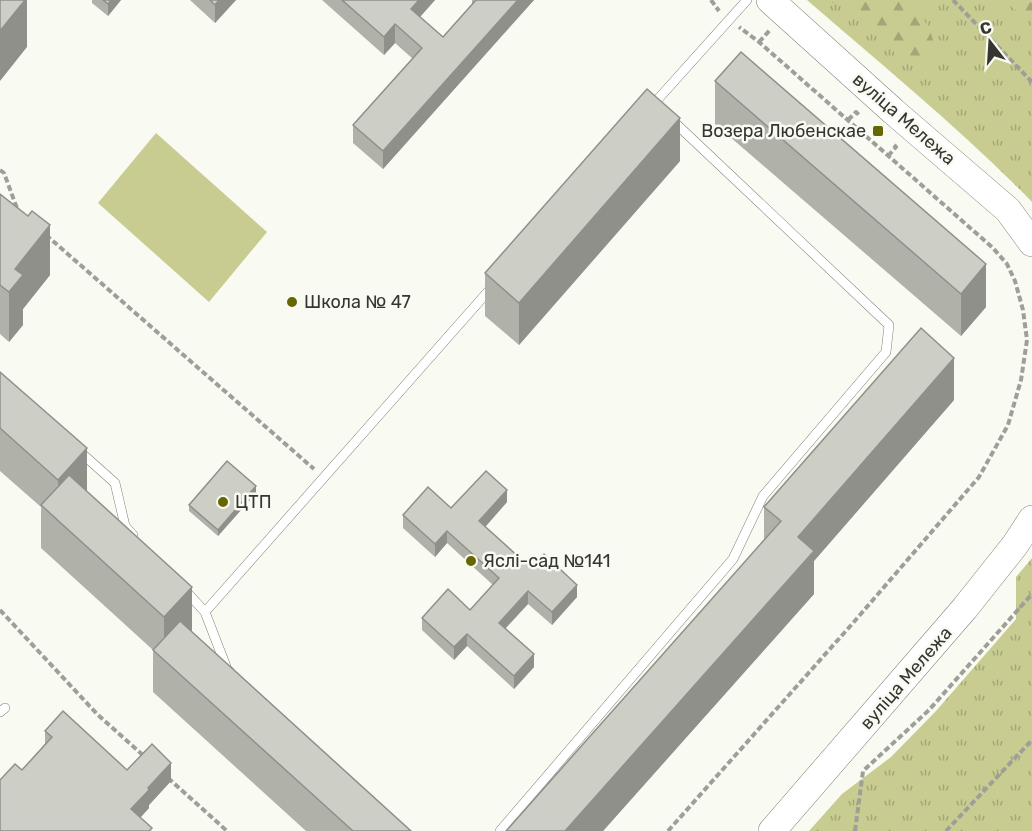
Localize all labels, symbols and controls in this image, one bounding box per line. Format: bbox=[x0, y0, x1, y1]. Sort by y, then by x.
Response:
north arrow bbox=[960, 12, 1020, 72]
text: С bbox=[978, 17, 994, 39]
street label: вуліца Мележа bbox=[848, 68, 960, 170]
place label: Возера Любенскае bbox=[701, 120, 866, 142]
marker: Возера Любенскае bbox=[871, 124, 885, 138]
place label: Школа № 47 bbox=[304, 291, 411, 313]
marker: Школа № 47 bbox=[285, 295, 299, 309]
place label: ЦТП bbox=[235, 491, 272, 513]
marker: ЦТП bbox=[216, 495, 230, 509]
place label: Яслі-сад №141 bbox=[483, 550, 610, 572]
marker: Яслі-сад №141 bbox=[464, 554, 478, 568]
street label: вуліца Мележа bbox=[855, 622, 957, 734]

